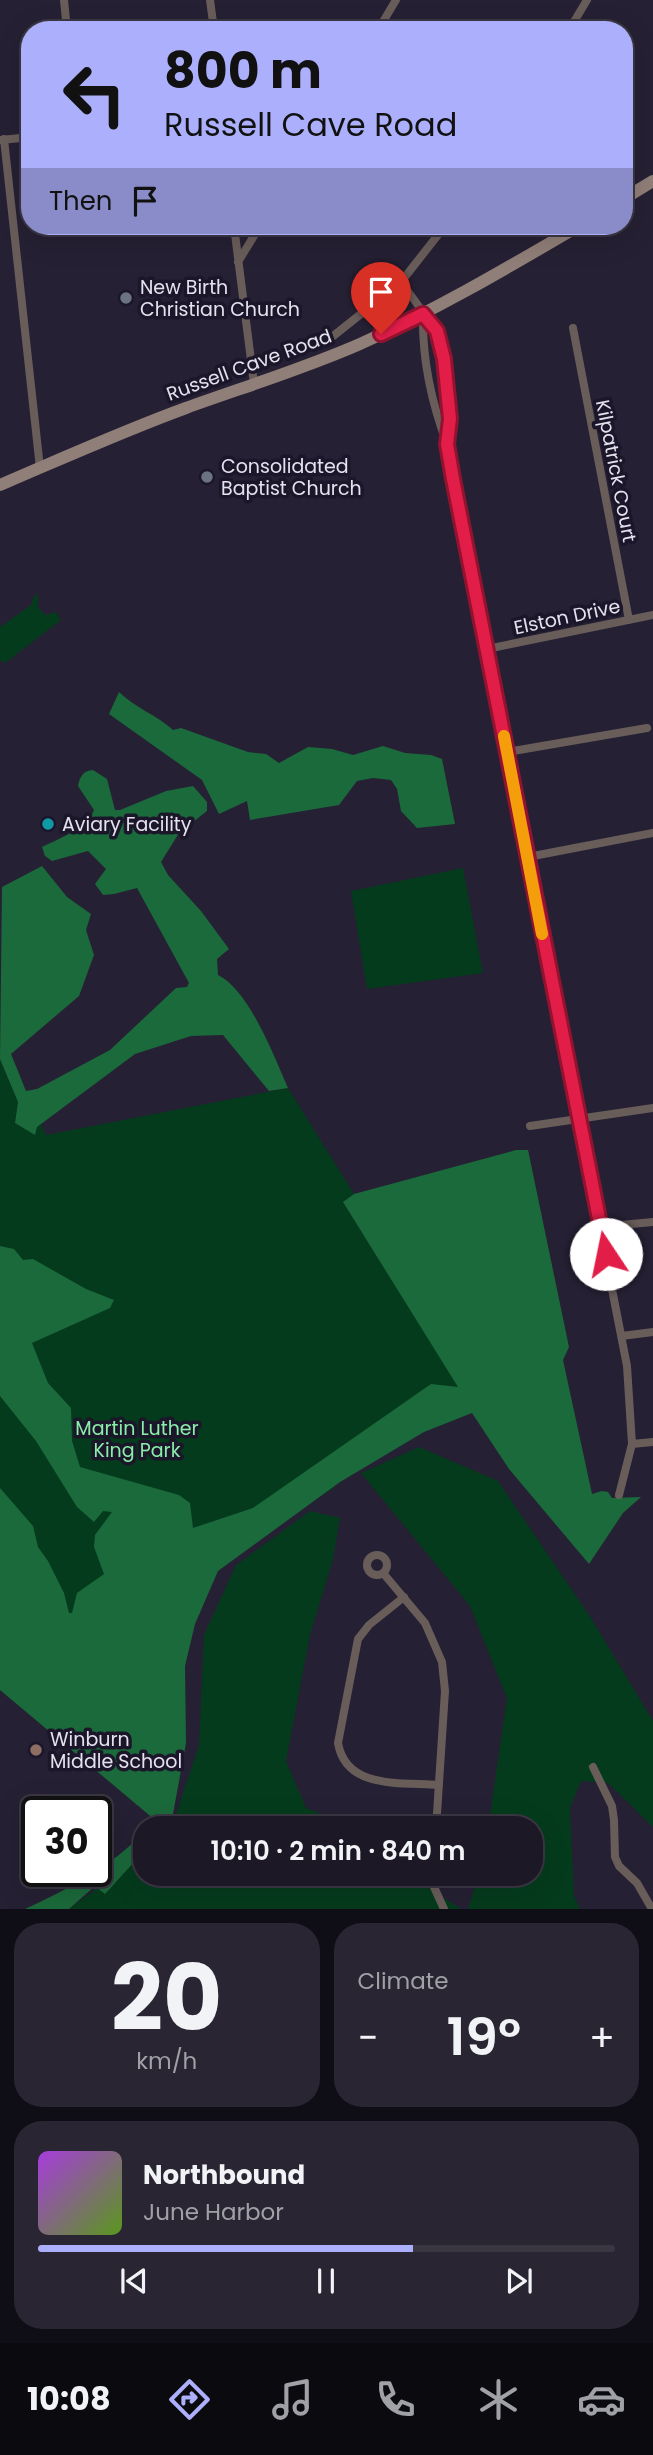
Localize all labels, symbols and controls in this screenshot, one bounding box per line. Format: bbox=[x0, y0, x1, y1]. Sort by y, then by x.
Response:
text: 800 m bbox=[164, 37, 322, 105]
icon: left bbox=[49, 49, 140, 140]
text: Russell Cave Road bbox=[164, 102, 457, 147]
icon: arrive bbox=[126, 182, 164, 220]
text: Then bbox=[49, 183, 112, 219]
pin bbox=[351, 262, 411, 334]
icon: arrive bbox=[362, 273, 400, 311]
place label: New Birth Christian Church bbox=[140, 274, 300, 323]
marker: New Birth Christian Church bbox=[118, 290, 134, 306]
street label: Russell Cave Road bbox=[163, 323, 335, 407]
street label: Kilpatrick Court bbox=[589, 398, 643, 545]
place label: Consolidated Baptist Church bbox=[221, 453, 362, 502]
marker: Consolidated Baptist Church bbox=[199, 469, 215, 485]
street label: Elston Drive bbox=[511, 593, 623, 641]
place label: Aviary Facility bbox=[62, 811, 192, 838]
marker: Aviary Facility bbox=[40, 816, 56, 832]
position arrow bbox=[569, 1217, 643, 1291]
park label: Martin Luther King Park bbox=[75, 1415, 199, 1464]
place label: Winburn Middle School bbox=[50, 1726, 182, 1775]
marker: Winburn Middle School bbox=[28, 1742, 44, 1758]
speed limit sign: 30 bbox=[21, 1796, 112, 1887]
text: 10:10 · 2 min · 840 m bbox=[211, 1833, 465, 1869]
text: 20 bbox=[111, 1934, 222, 2062]
text: Climate bbox=[358, 1965, 448, 1997]
text: 19° bbox=[447, 2000, 521, 2073]
text: − bbox=[358, 2011, 378, 2064]
text: + bbox=[589, 2011, 615, 2064]
text: km/h bbox=[136, 2045, 197, 2077]
text: Northbound bbox=[143, 2157, 305, 2193]
text: June Harbor bbox=[143, 2196, 284, 2228]
icon: previous bbox=[115, 2262, 153, 2300]
icon: pause bbox=[307, 2262, 345, 2300]
icon: next bbox=[500, 2262, 538, 2300]
icon: directions bbox=[165, 2375, 214, 2424]
icon: music bbox=[268, 2375, 317, 2424]
icon: phone bbox=[371, 2375, 420, 2424]
icon: climate bbox=[474, 2375, 523, 2424]
icon: car bbox=[577, 2375, 626, 2424]
text: 10:08 bbox=[27, 2376, 111, 2421]

